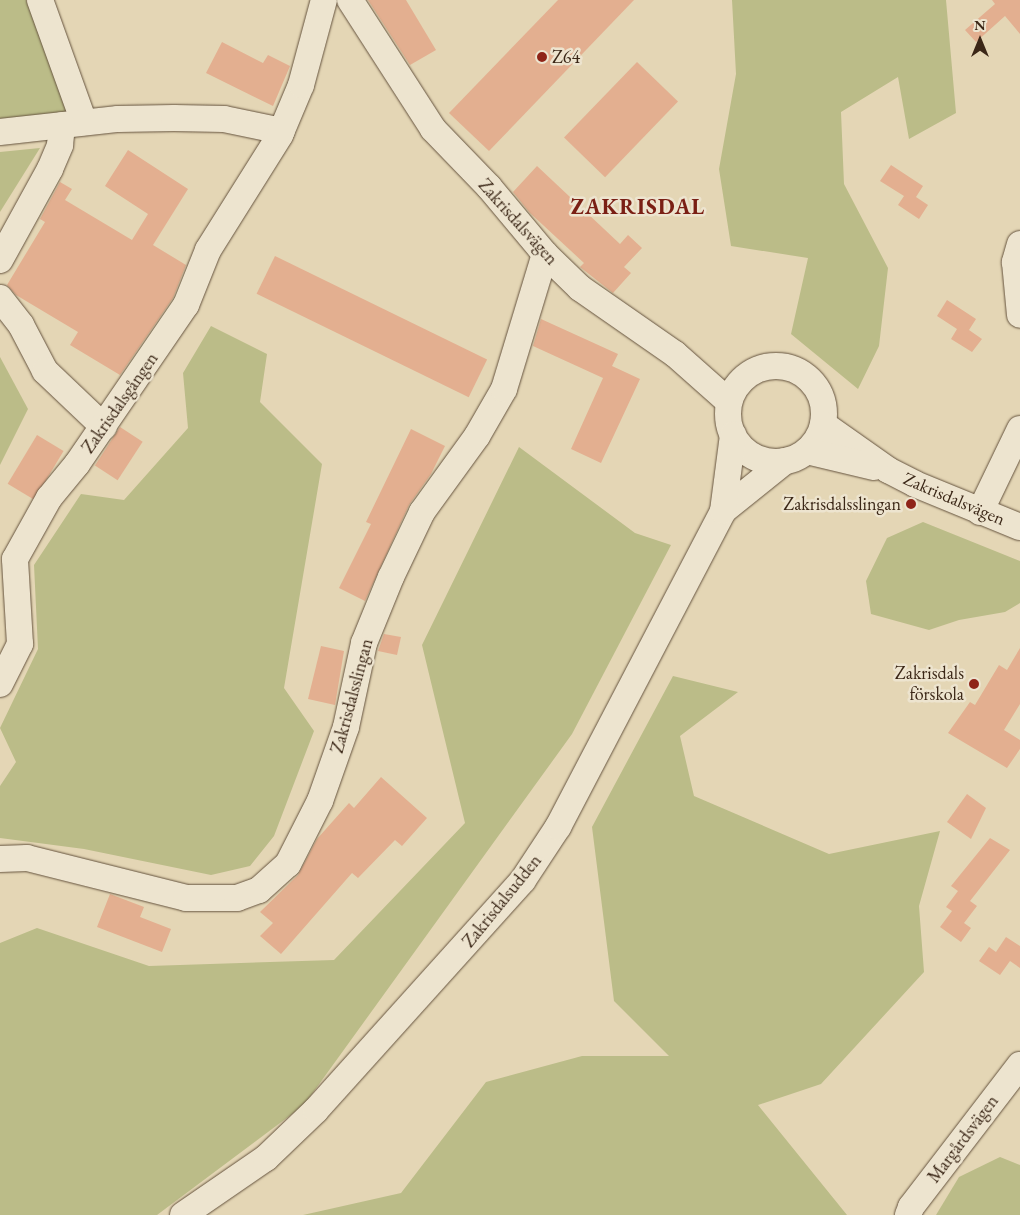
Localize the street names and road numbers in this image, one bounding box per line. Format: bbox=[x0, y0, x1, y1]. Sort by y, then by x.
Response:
street label: Zakrisdalsvägen bbox=[474, 175, 562, 269]
street label: Zakrisdalsgången bbox=[77, 348, 163, 458]
street label: Zakrisdalsvägen bbox=[900, 468, 1008, 530]
street label: Zakrisdalsslingan bbox=[326, 636, 378, 756]
street label: Zakrisdalsudden bbox=[458, 850, 546, 952]
street label: Margårdsvägen bbox=[923, 1091, 1003, 1187]

